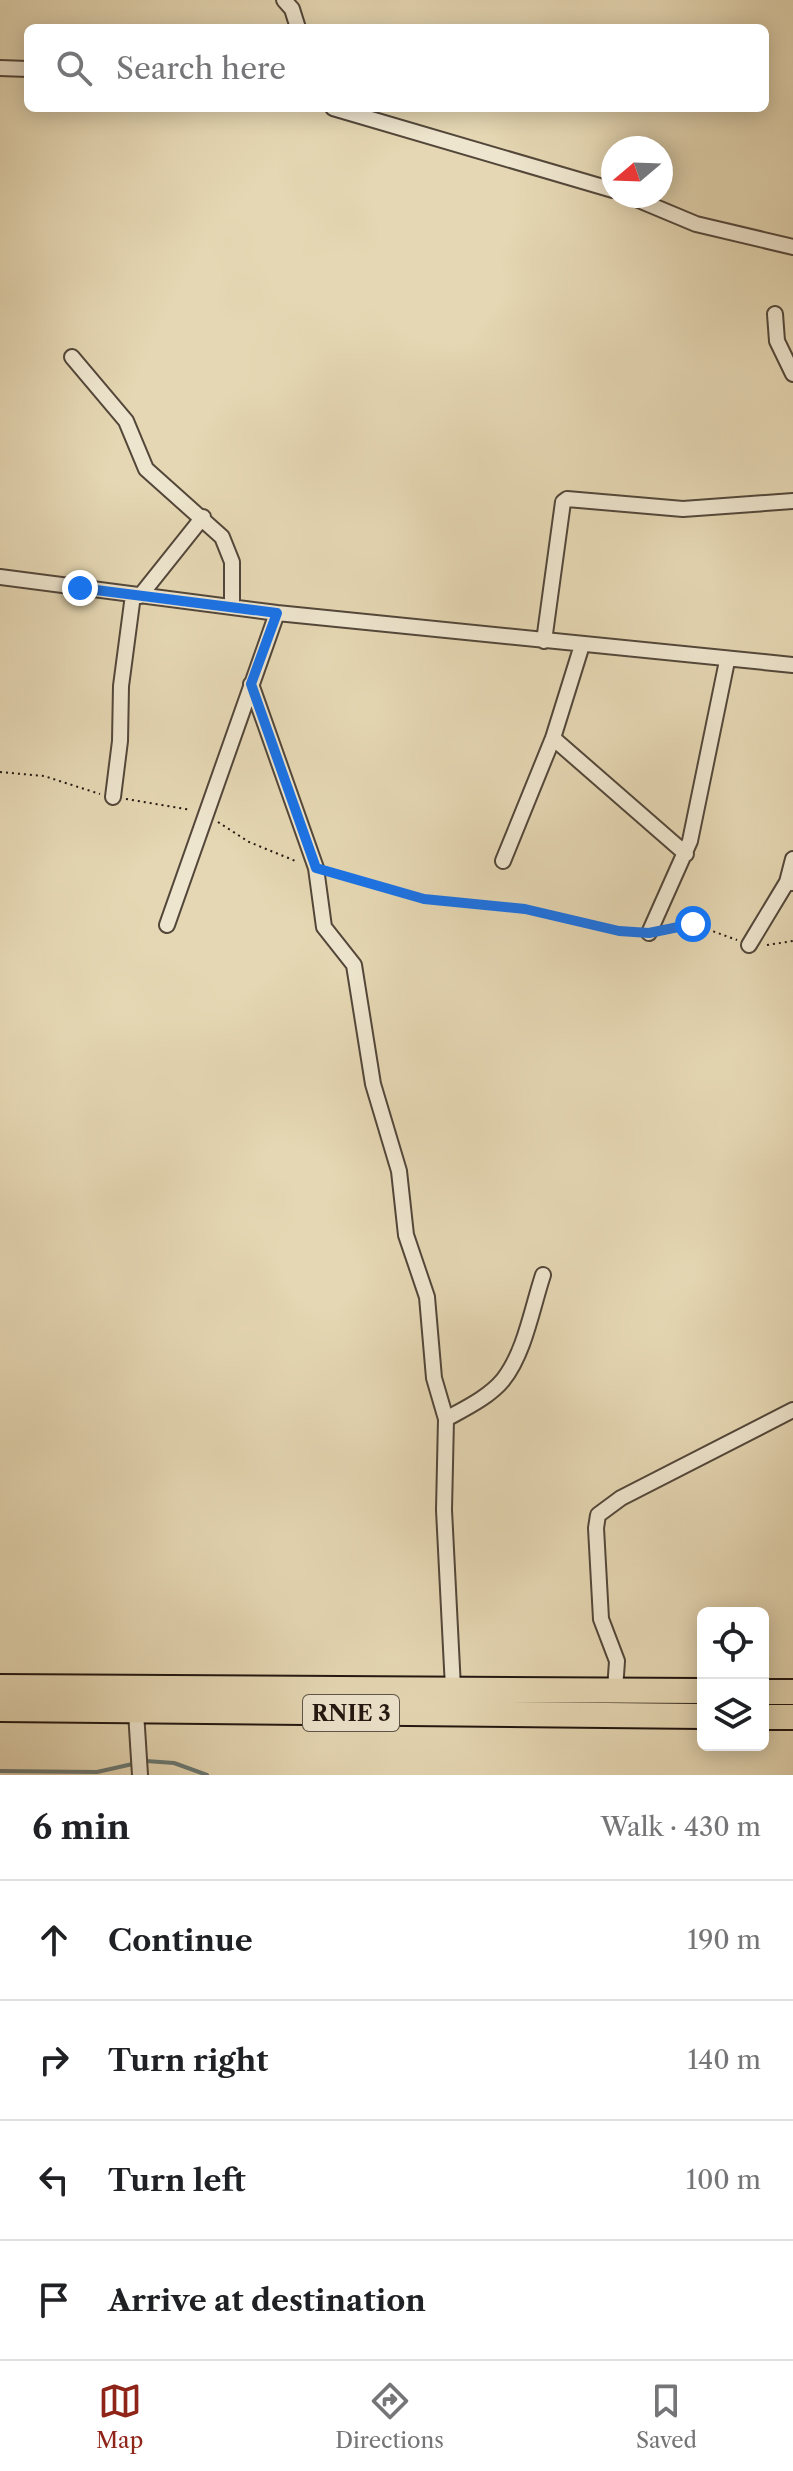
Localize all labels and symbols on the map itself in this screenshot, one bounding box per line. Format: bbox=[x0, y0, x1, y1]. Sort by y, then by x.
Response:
north arrow bbox=[601, 136, 673, 208]
route end bbox=[62, 570, 98, 606]
route start bbox=[675, 906, 711, 942]
road number: RNIE 3 bbox=[303, 1695, 399, 1731]

